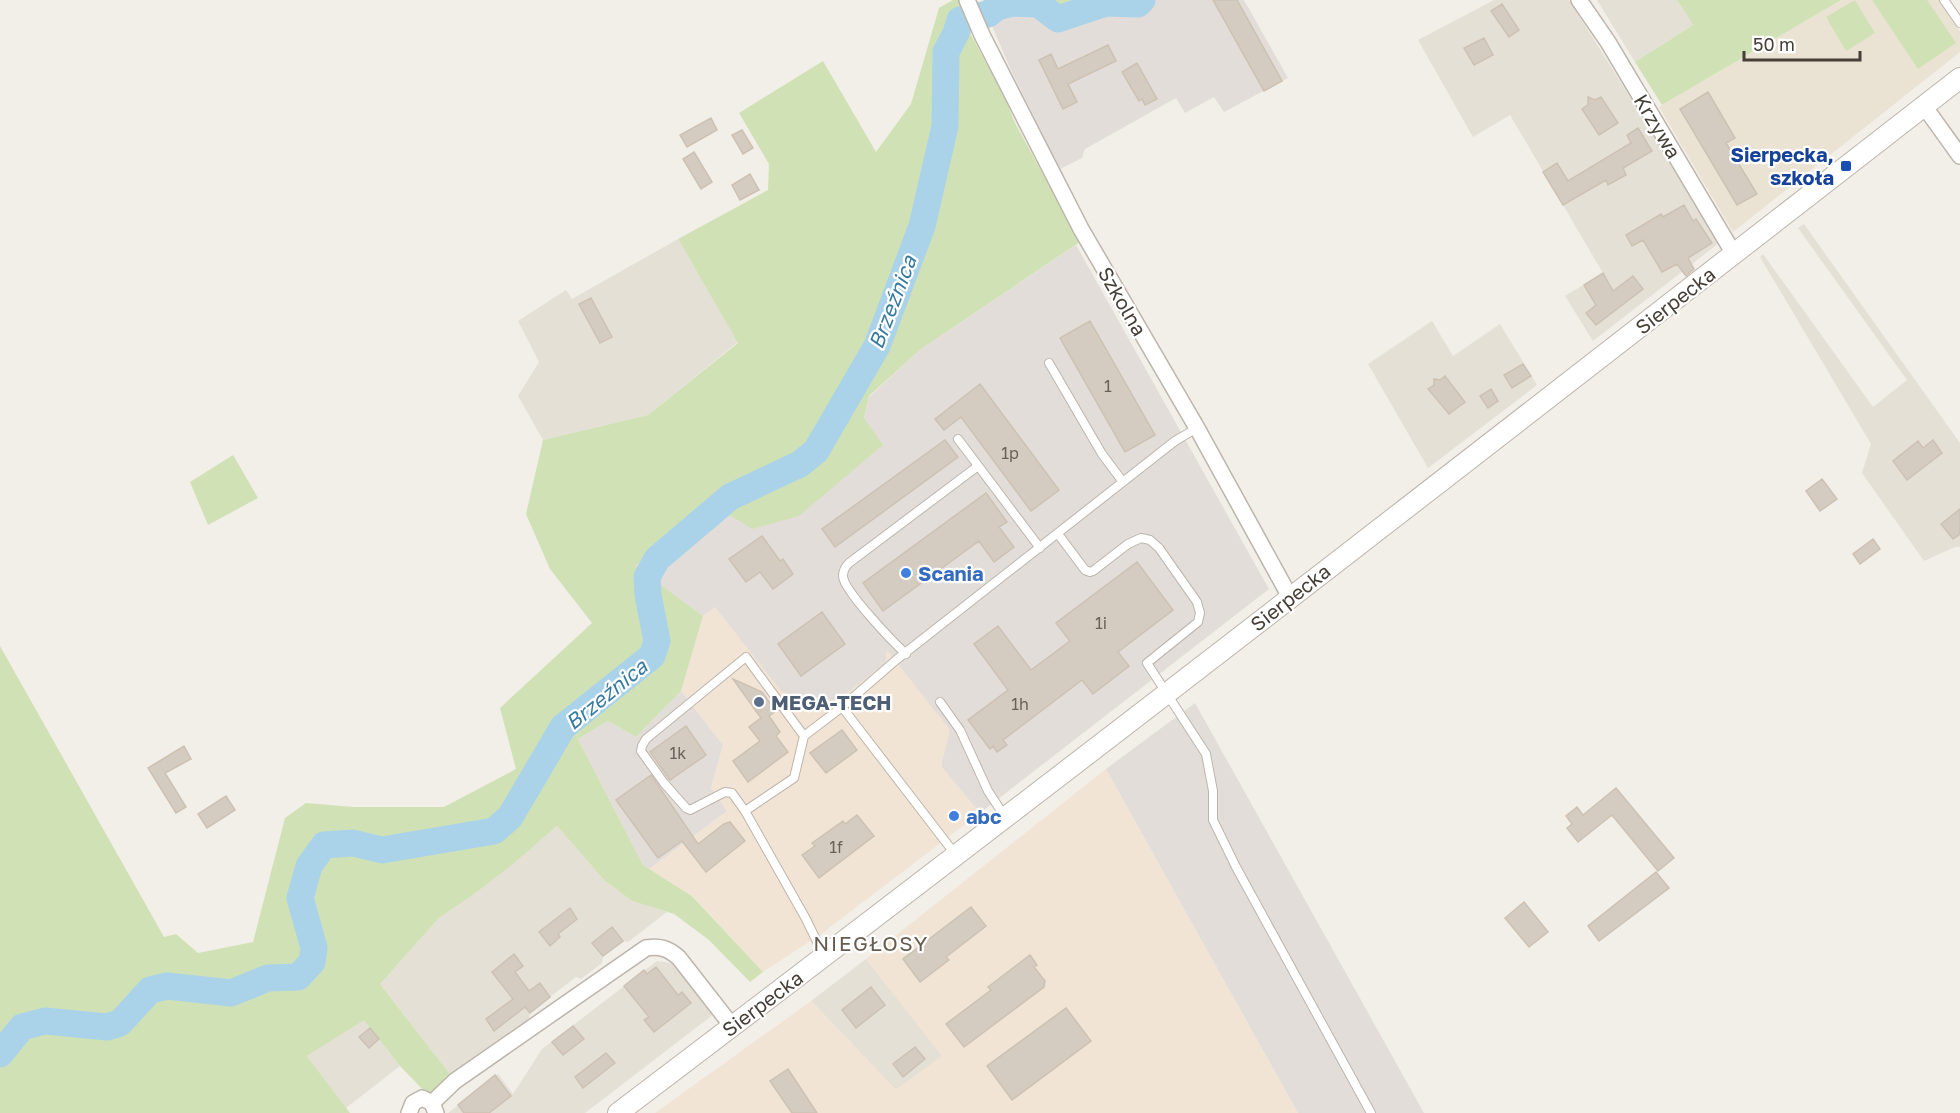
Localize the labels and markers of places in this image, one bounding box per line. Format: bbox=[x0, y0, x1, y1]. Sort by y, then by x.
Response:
place label: Sierpecka, szkoła bbox=[1731, 142, 1834, 189]
marker: Sierpecka, szkoła bbox=[1839, 159, 1853, 173]
place label: Scania bbox=[918, 561, 984, 585]
marker: Scania bbox=[899, 566, 913, 580]
place label: MEGA-TECH bbox=[771, 690, 892, 714]
marker: MEGA-TECH bbox=[752, 695, 766, 709]
place label: abc bbox=[966, 804, 1001, 828]
marker: abc bbox=[947, 809, 961, 823]

